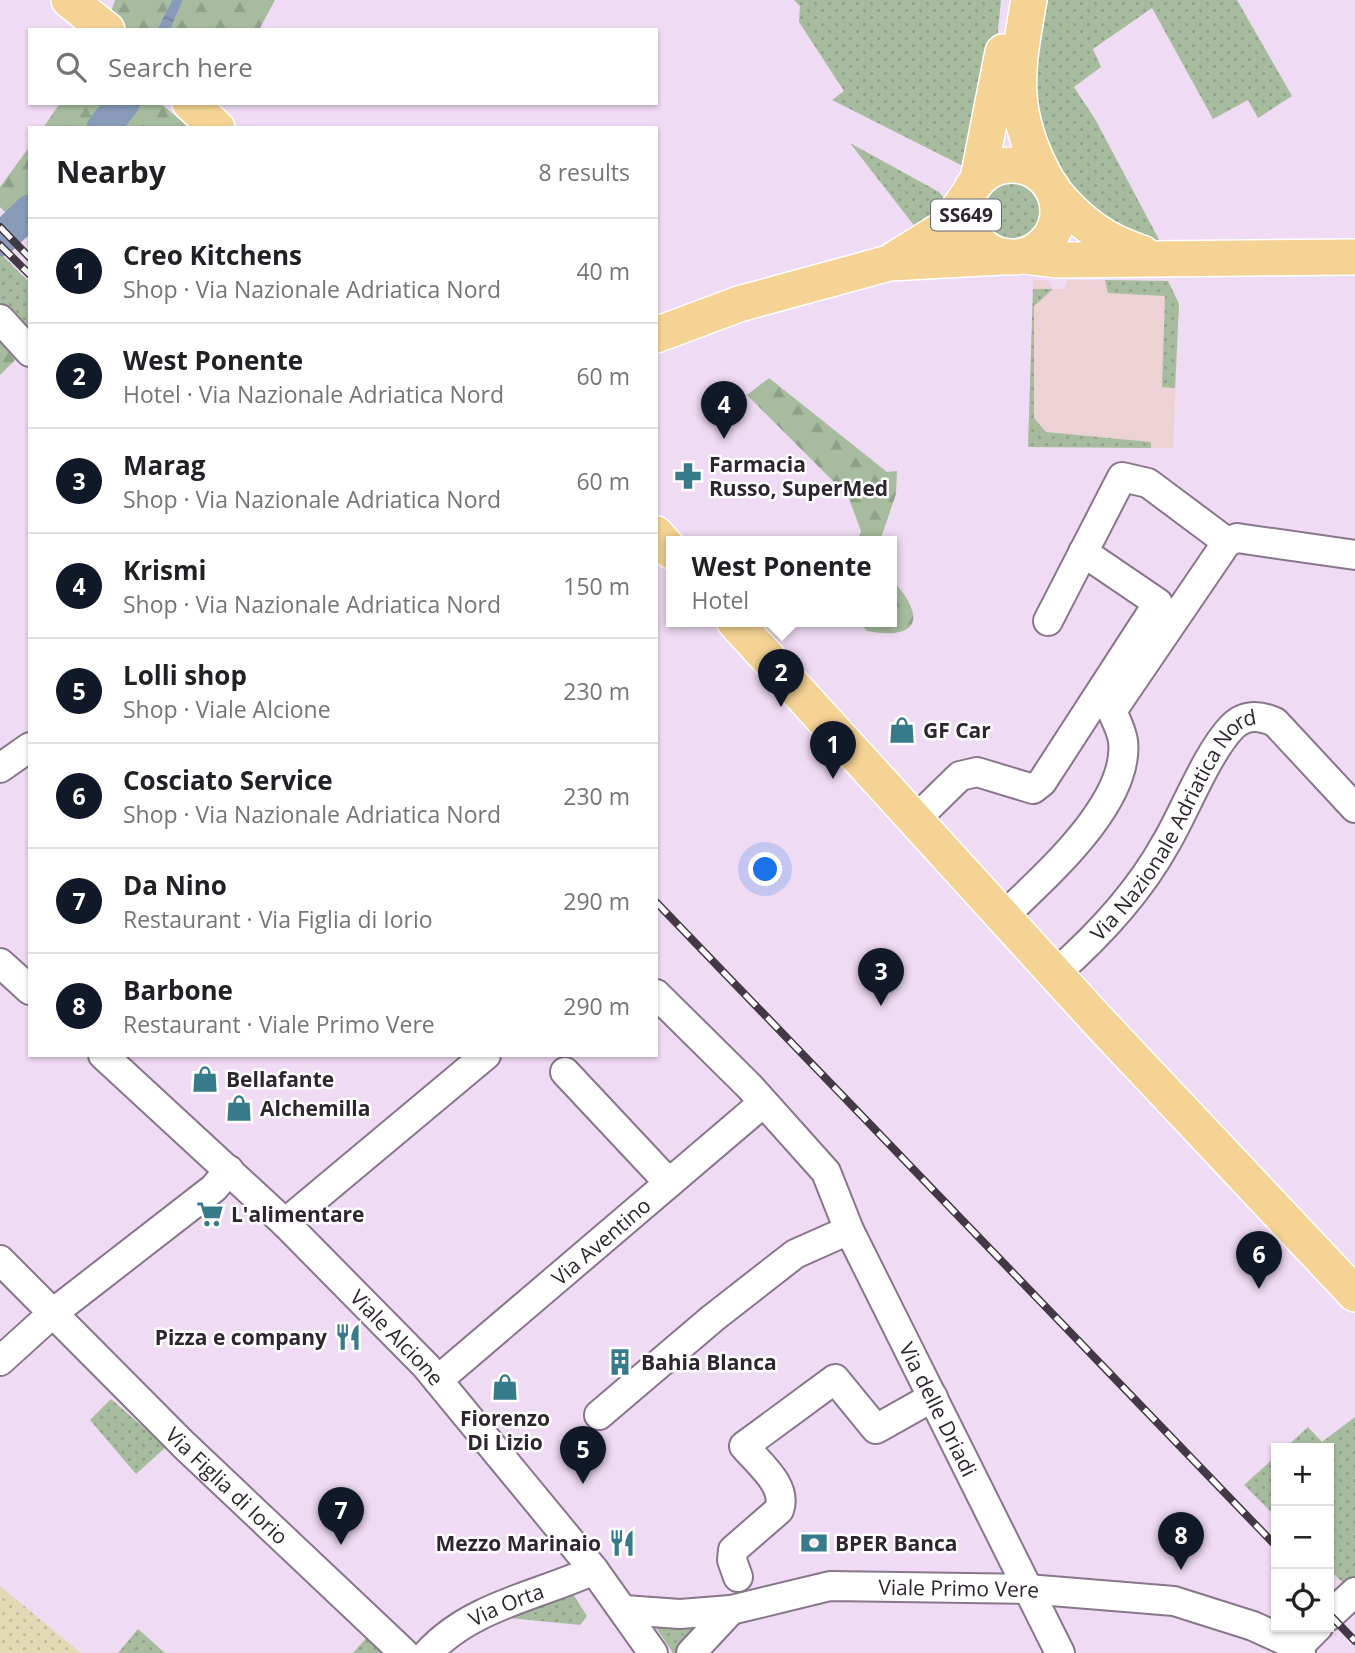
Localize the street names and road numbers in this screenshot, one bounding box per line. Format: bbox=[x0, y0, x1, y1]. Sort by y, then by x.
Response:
road number: SS649 bbox=[931, 200, 1001, 230]
street label: Via Nazionale Adriatica Nord bbox=[1084, 702, 1258, 947]
street label: Via Aventino bbox=[545, 1191, 656, 1291]
street label: Viale Alcione bbox=[344, 1283, 450, 1391]
street label: Via delle Driadi bbox=[893, 1337, 984, 1481]
street label: Via Figlia di Iorio bbox=[160, 1421, 294, 1550]
street label: Viale Primo Vere bbox=[878, 1573, 1040, 1604]
street label: Via Orta bbox=[463, 1577, 548, 1633]

